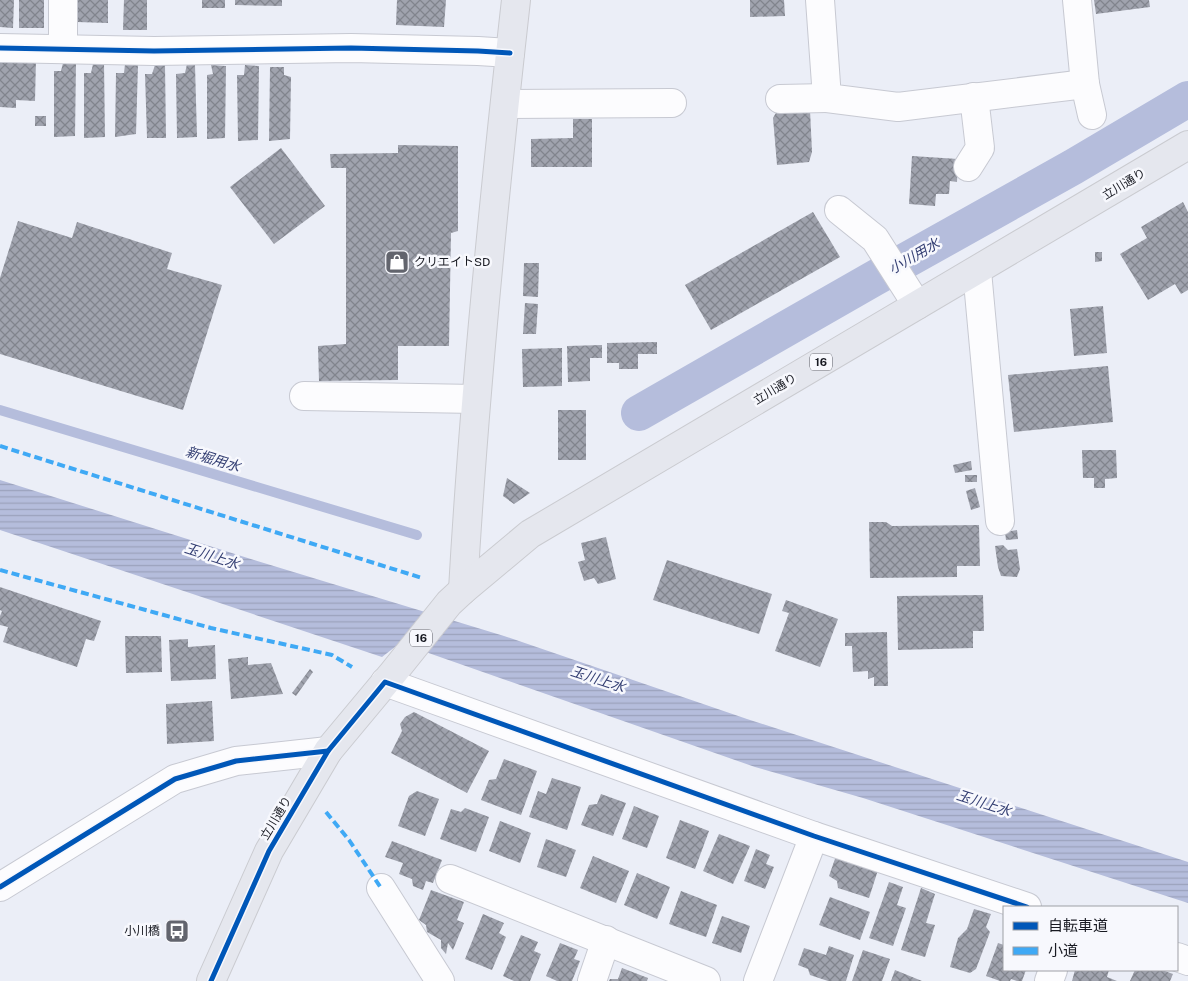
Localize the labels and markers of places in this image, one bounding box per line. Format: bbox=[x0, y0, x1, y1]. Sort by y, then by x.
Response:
shop icon: クリエイトSD bbox=[384, 249, 410, 275]
place label: クリエイトSD bbox=[414, 255, 490, 269]
bus stop icon: 小川橋 bbox=[164, 918, 190, 944]
place label: 小川橋 bbox=[124, 924, 160, 938]

